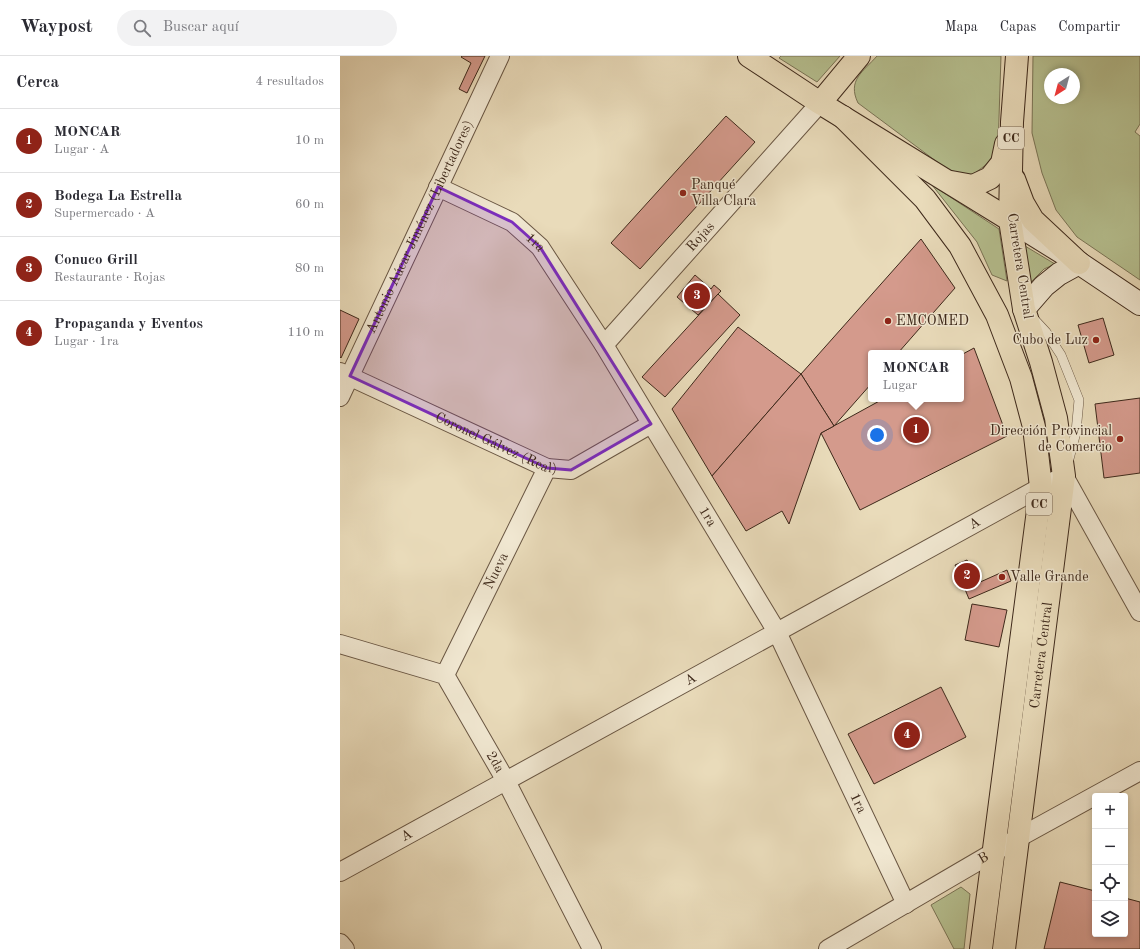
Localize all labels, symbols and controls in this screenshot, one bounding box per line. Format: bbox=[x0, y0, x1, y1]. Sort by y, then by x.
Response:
search box bbox=[117, 10, 397, 46]
icon: search bbox=[131, 17, 153, 39]
text: Waypost bbox=[20, 18, 93, 37]
text: Buscar aquí bbox=[163, 20, 239, 35]
text: Mapa bbox=[945, 20, 978, 34]
text: Capas bbox=[1000, 20, 1036, 34]
text: Compartir bbox=[1058, 20, 1120, 34]
north arrow bbox=[1044, 68, 1080, 104]
text: Cerca bbox=[16, 74, 59, 91]
text: 4 resultados bbox=[256, 75, 324, 88]
street label: Antonio Aúcar Jiménez (Libertadores) bbox=[364, 118, 476, 335]
text: MONCAR bbox=[54, 125, 121, 140]
road number: CC bbox=[998, 127, 1024, 149]
text: 1 bbox=[25, 134, 33, 147]
text: 10 m bbox=[295, 134, 324, 147]
text: Lugar · A bbox=[54, 143, 109, 156]
place label: Panqué Villa Clara bbox=[691, 178, 756, 208]
marker: Panqué Villa Clara bbox=[678, 188, 688, 198]
text: Bodega La Estrella bbox=[54, 189, 182, 204]
text: 2 bbox=[25, 198, 33, 211]
text: 60 m bbox=[295, 198, 324, 211]
text: Supermercado · A bbox=[54, 207, 155, 220]
street label: Carretera Central bbox=[1005, 212, 1035, 320]
street label: Rojas bbox=[684, 219, 717, 254]
street label: 1ra bbox=[523, 231, 548, 254]
text: Conuco Grill bbox=[54, 253, 138, 268]
text: 3 bbox=[25, 262, 33, 275]
text: 80 m bbox=[295, 262, 324, 275]
text: Restaurante · Rojas bbox=[54, 271, 165, 284]
pin: 3 bbox=[684, 281, 710, 311]
place label: EMCOMED bbox=[896, 314, 969, 328]
marker: EMCOMED bbox=[883, 316, 893, 326]
text: Propaganda y Eventos bbox=[54, 317, 203, 332]
text: 4 bbox=[25, 326, 33, 339]
text: 110 m bbox=[287, 326, 324, 339]
place label: Cubo de Luz bbox=[1012, 333, 1088, 347]
text: Lugar · 1ra bbox=[54, 335, 119, 348]
marker: Cubo de Luz bbox=[1091, 335, 1101, 345]
popup bbox=[868, 350, 964, 402]
text: MONCAR bbox=[883, 361, 949, 376]
text: Lugar bbox=[883, 379, 917, 392]
street label: Coronel Gálvez (Real) bbox=[433, 410, 558, 476]
pin: 1 bbox=[903, 415, 929, 445]
place label: Dirección Provincial de Comercio bbox=[990, 424, 1112, 454]
your location bbox=[867, 425, 887, 445]
marker: Dirección Provincial de Comercio bbox=[1115, 434, 1125, 444]
road number: CC bbox=[1026, 493, 1052, 515]
street label: 1ra bbox=[696, 504, 719, 529]
street label: A bbox=[967, 515, 983, 532]
street label: Nueva bbox=[481, 550, 511, 591]
pin: 2 bbox=[954, 561, 980, 591]
place label: Valle Grande bbox=[1010, 570, 1089, 584]
marker: Valle Grande bbox=[997, 572, 1007, 582]
street label: Carretera Central bbox=[1028, 601, 1055, 709]
street label: A bbox=[683, 671, 699, 688]
pin: 4 bbox=[894, 720, 920, 750]
street label: 2da bbox=[483, 749, 507, 775]
street label: 1ra bbox=[847, 791, 869, 816]
map controls bbox=[1092, 793, 1128, 937]
button: + bbox=[1092, 793, 1128, 829]
street label: A bbox=[399, 827, 415, 844]
button: − bbox=[1092, 829, 1128, 865]
street label: B bbox=[976, 850, 991, 867]
button: locate bbox=[1092, 865, 1128, 901]
button: layers bbox=[1092, 901, 1128, 937]

